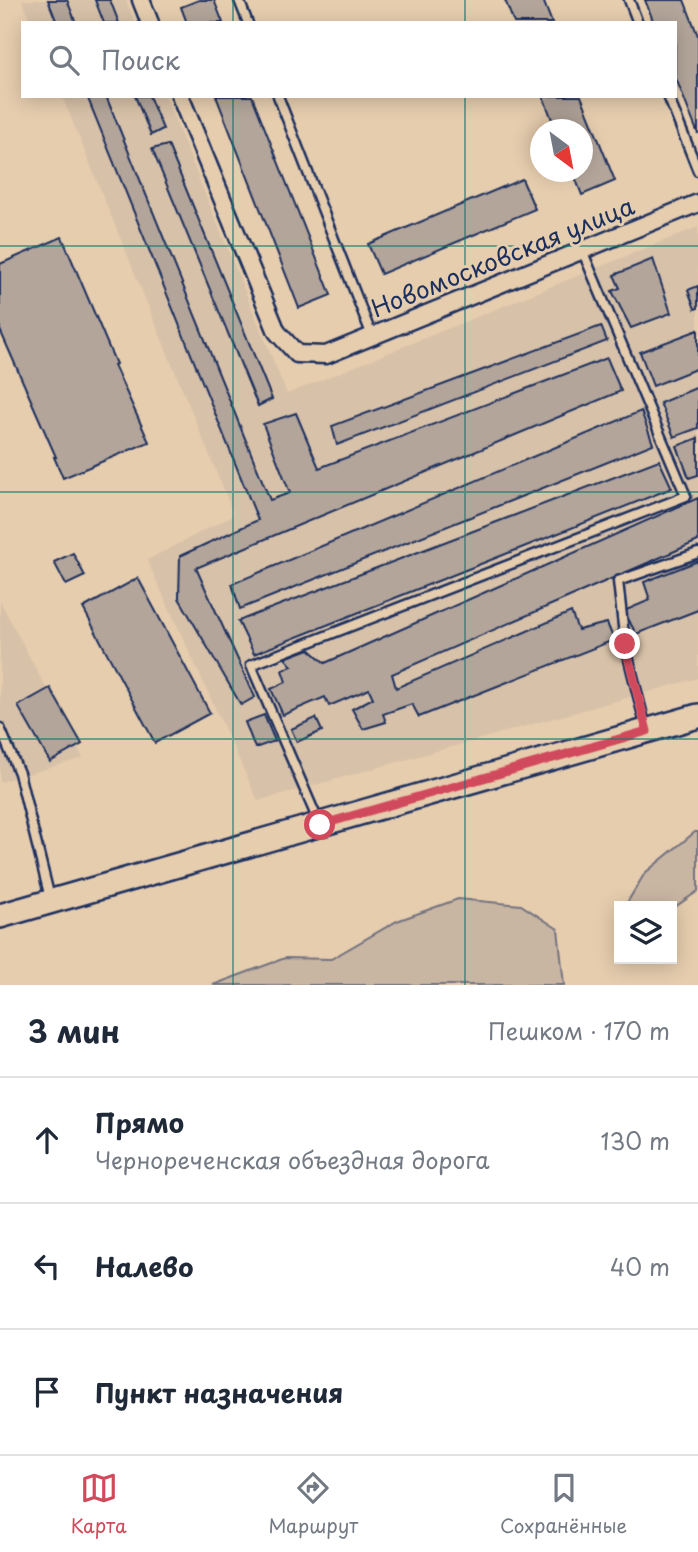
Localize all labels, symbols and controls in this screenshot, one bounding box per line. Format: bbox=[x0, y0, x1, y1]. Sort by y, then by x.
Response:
search box bbox=[21, 21, 677, 98]
text: Поиск bbox=[101, 40, 180, 79]
icon: search bbox=[45, 41, 83, 79]
north arrow bbox=[530, 119, 593, 182]
street label: Новомосковская улица bbox=[365, 187, 639, 325]
route end bbox=[609, 628, 640, 659]
route start bbox=[304, 809, 335, 840]
map controls bbox=[614, 901, 677, 964]
button: layers bbox=[614, 901, 677, 964]
text: 3 мин bbox=[28, 1008, 120, 1053]
text: Пешком · 170 m bbox=[488, 1013, 670, 1048]
text: Прямо bbox=[95, 1103, 184, 1142]
icon: ahead bbox=[28, 1121, 66, 1159]
text: 130 m bbox=[600, 1123, 670, 1158]
text: Чернореченская объездная дорога bbox=[95, 1142, 490, 1177]
icon: left bbox=[28, 1247, 66, 1285]
text: Налево bbox=[95, 1247, 193, 1286]
text: 40 m bbox=[610, 1249, 670, 1284]
icon: arrive bbox=[28, 1373, 66, 1411]
text: Пункт назначения bbox=[95, 1373, 343, 1412]
tab: Карта bbox=[71, 1469, 127, 1539]
tab: Маршрут bbox=[268, 1469, 358, 1539]
tab: Сохранённые bbox=[500, 1469, 627, 1539]

